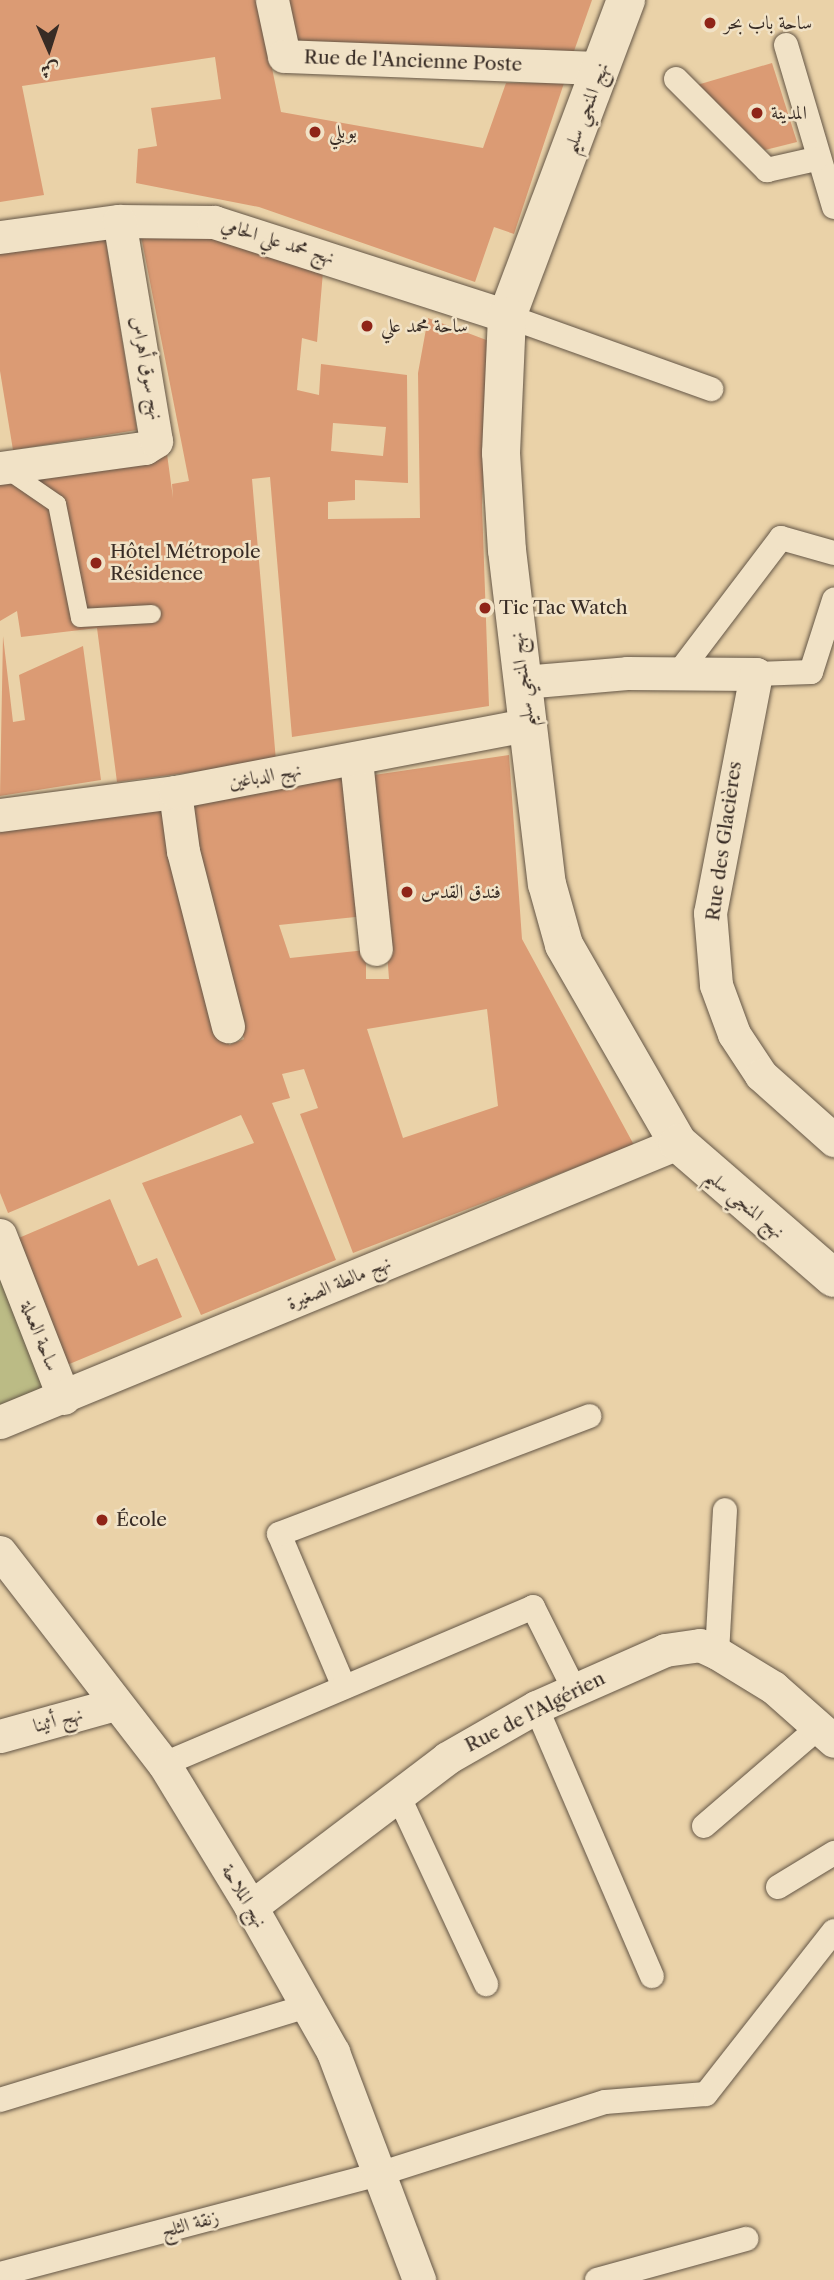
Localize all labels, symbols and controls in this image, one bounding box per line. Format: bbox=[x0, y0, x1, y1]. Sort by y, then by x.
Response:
place label: ساحة باب بحر bbox=[724, 12, 812, 34]
north arrow bbox=[14, 14, 84, 84]
marker: ساحة باب بحر bbox=[702, 15, 718, 31]
street label: Rue de l'Ancienne Poste bbox=[304, 46, 522, 76]
text: ش bbox=[40, 58, 60, 82]
street label: نهج المنجي سليم bbox=[558, 59, 614, 157]
place label: المدينة bbox=[771, 102, 807, 124]
marker: المدينة bbox=[749, 105, 765, 121]
place label: بوبلي bbox=[329, 121, 357, 143]
marker: بوبلي bbox=[307, 124, 323, 140]
street label: نهج محمد علي الحامي bbox=[219, 213, 337, 269]
street label: نهج سوق أهراس bbox=[126, 314, 168, 422]
place label: ساحة محمد علي bbox=[381, 315, 468, 337]
marker: ساحة محمد علي bbox=[359, 318, 375, 334]
place label: Hôtel Métropole Résidence bbox=[110, 541, 261, 585]
marker: Hôtel Métropole Résidence bbox=[88, 555, 104, 571]
place label: Tic Tac Watch bbox=[499, 597, 629, 619]
marker: Tic Tac Watch bbox=[477, 600, 493, 616]
street label: نهج المنجي سليم bbox=[505, 631, 539, 729]
street label: نهج الدباغين bbox=[227, 758, 303, 794]
street label: Rue des Glacières bbox=[702, 760, 746, 922]
place label: فندق القدس bbox=[421, 881, 501, 903]
marker: فندق القدس bbox=[399, 884, 415, 900]
street label: نهج المنجي سليم bbox=[701, 1164, 789, 1244]
street label: نهج مالطة الصغيرة bbox=[284, 1251, 394, 1315]
street label: ساحة العملة bbox=[16, 1298, 64, 1374]
place label: École bbox=[116, 1509, 167, 1531]
marker: École bbox=[94, 1512, 110, 1528]
street label: Rue de l'Algérien bbox=[461, 1667, 609, 1757]
street label: نهج أثينا bbox=[31, 1703, 85, 1737]
street label: نهج الملاحة bbox=[216, 1860, 272, 1932]
street label: زنقة الثلج bbox=[159, 2205, 221, 2243]

